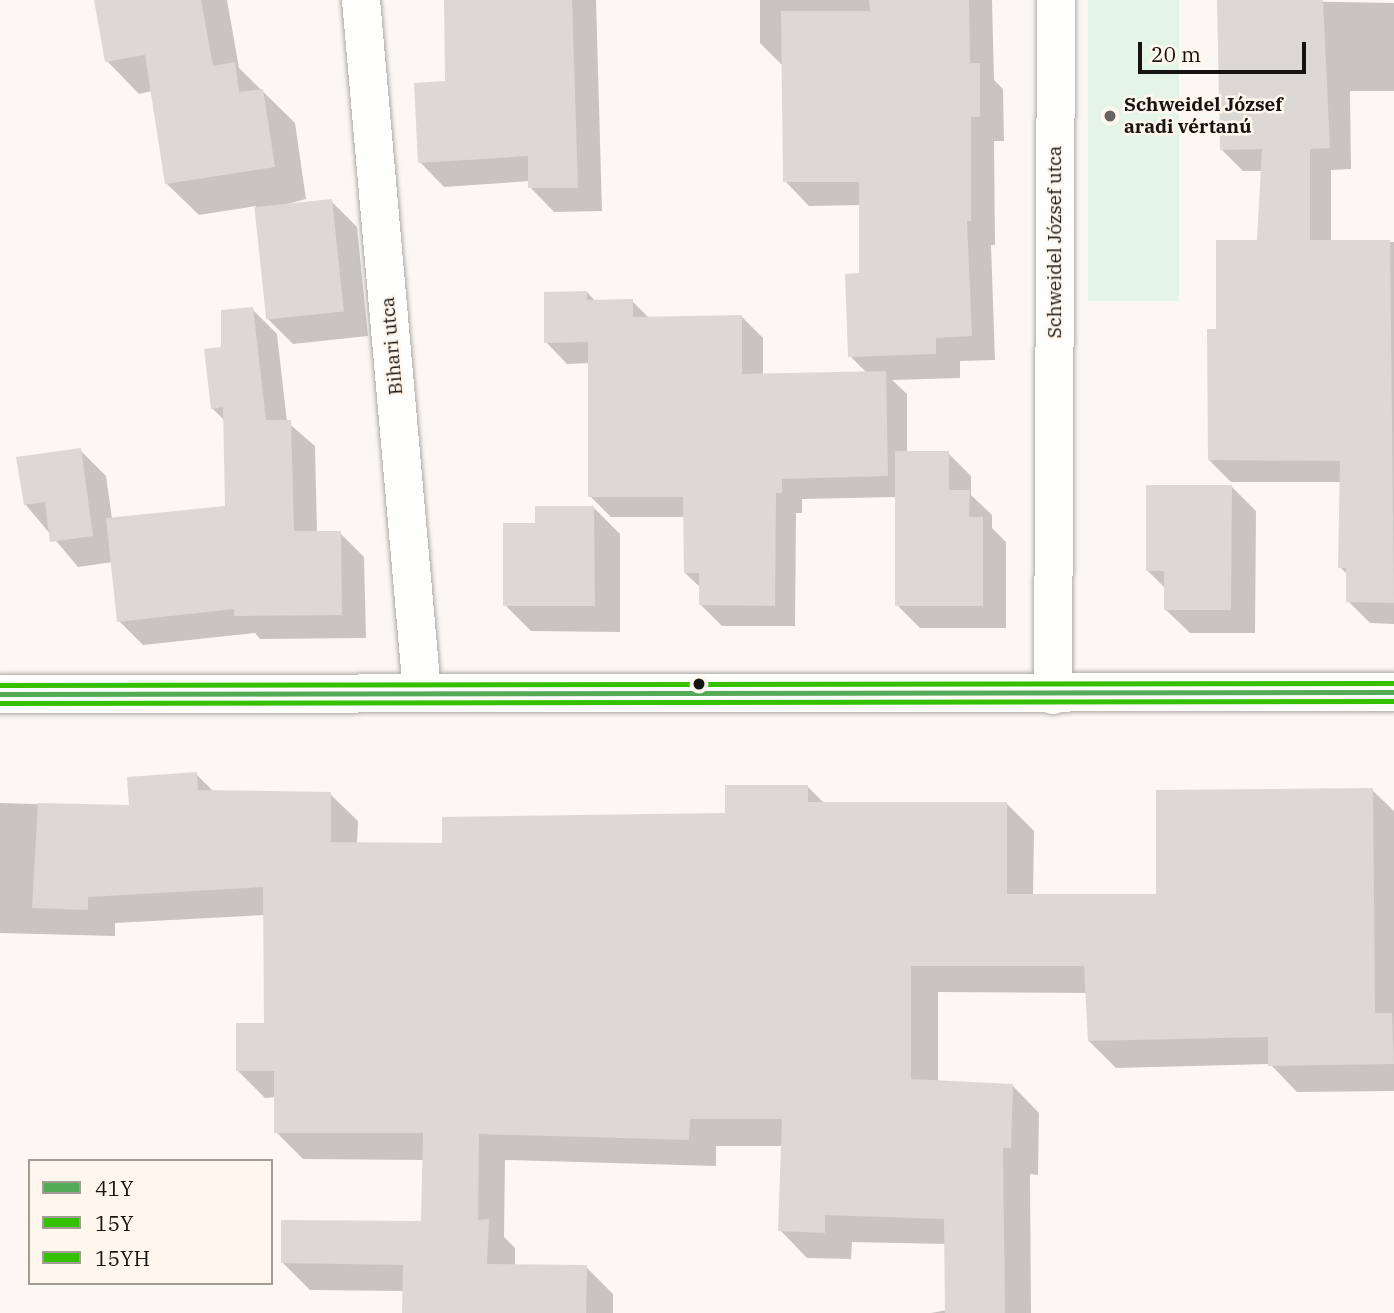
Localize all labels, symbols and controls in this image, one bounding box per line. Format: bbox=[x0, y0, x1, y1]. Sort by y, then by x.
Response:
scale bar bbox=[1142, 28, 1310, 72]
text: 20 m bbox=[1151, 40, 1201, 68]
place label: Schweidel József aradi vértanú bbox=[1124, 94, 1283, 138]
marker: Schweidel József aradi vértanú bbox=[1102, 108, 1118, 124]
street label: Schweidel József utca bbox=[1044, 146, 1066, 338]
street label: Bihari utca bbox=[376, 296, 408, 396]
unlabelled marker bbox=[692, 677, 706, 691]
legend bbox=[28, 1159, 273, 1285]
text: 41Y bbox=[95, 1174, 134, 1202]
text: 15Y bbox=[95, 1209, 134, 1237]
text: 15YH bbox=[95, 1244, 150, 1272]

